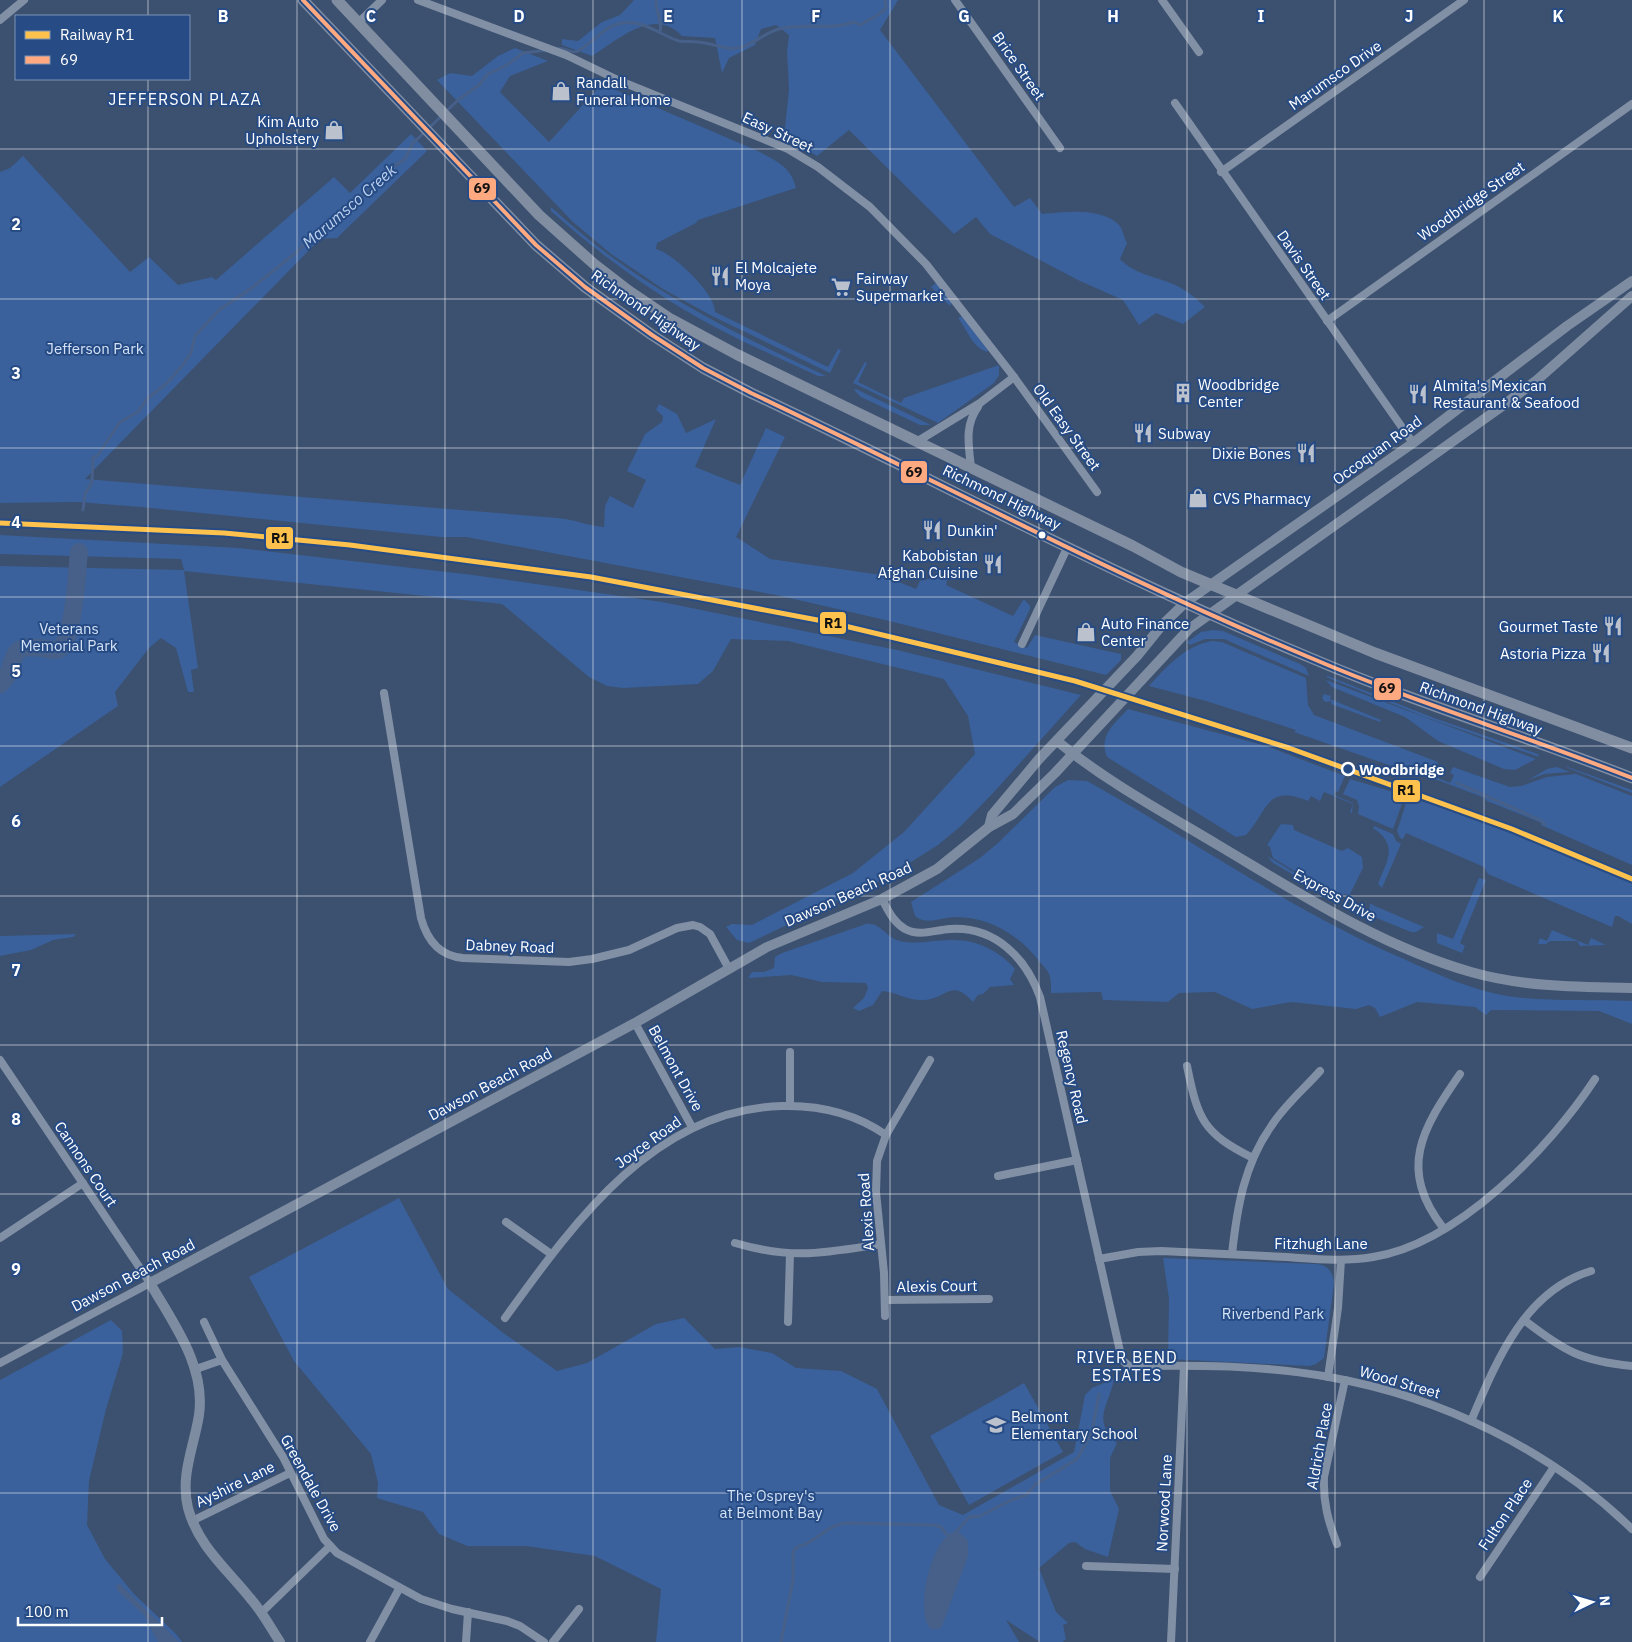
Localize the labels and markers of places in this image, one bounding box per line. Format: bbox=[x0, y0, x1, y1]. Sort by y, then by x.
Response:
place label: Randall Funeral Home bbox=[576, 73, 671, 109]
shop icon: Randall Funeral Home bbox=[550, 80, 572, 102]
place label: Kim Auto Upholstery bbox=[245, 112, 320, 148]
shop icon: Kim Auto Upholstery bbox=[323, 119, 345, 141]
place label: El Molcajete Moya bbox=[735, 258, 817, 294]
restaurant icon: El Molcajete Moya bbox=[709, 265, 731, 287]
place label: Fairway Supermarket bbox=[856, 269, 943, 305]
supermarket icon: Fairway Supermarket bbox=[830, 276, 852, 298]
place label: Woodbridge Center bbox=[1198, 375, 1279, 411]
place label: Almita's Mexican Restaurant & Seafood bbox=[1433, 376, 1580, 412]
building icon: Woodbridge Center bbox=[1172, 382, 1194, 404]
restaurant icon: Almita's Mexican Restaurant & Seafood bbox=[1407, 383, 1429, 405]
restaurant icon: Subway bbox=[1132, 422, 1154, 444]
place label: Subway bbox=[1158, 424, 1211, 443]
restaurant icon: Dixie Bones bbox=[1295, 442, 1317, 464]
place label: Dixie Bones bbox=[1212, 444, 1291, 463]
shop icon: CVS Pharmacy bbox=[1187, 487, 1209, 509]
place label: CVS Pharmacy bbox=[1213, 489, 1311, 508]
restaurant icon: Dunkin' bbox=[921, 519, 943, 541]
place label: Dunkin' bbox=[947, 521, 998, 540]
unlabelled marker bbox=[1037, 530, 1047, 540]
place label: Kabobistan Afghan Cuisine bbox=[878, 546, 978, 582]
restaurant icon: Kabobistan Afghan Cuisine bbox=[982, 553, 1004, 575]
place label: Auto Finance Center bbox=[1101, 614, 1189, 650]
restaurant icon: Gourmet Taste bbox=[1602, 615, 1624, 637]
place label: Gourmet Taste bbox=[1499, 617, 1598, 636]
shop icon: Auto Finance Center bbox=[1075, 621, 1097, 643]
restaurant icon: Astoria Pizza bbox=[1590, 642, 1612, 664]
place label: Astoria Pizza bbox=[1500, 644, 1586, 663]
place label: Woodbridge bbox=[1359, 760, 1444, 779]
marker: Woodbridge bbox=[1341, 762, 1355, 776]
place label: Belmont Elementary School bbox=[1011, 1407, 1138, 1443]
school or university icon: Belmont Elementary School bbox=[985, 1414, 1007, 1436]

